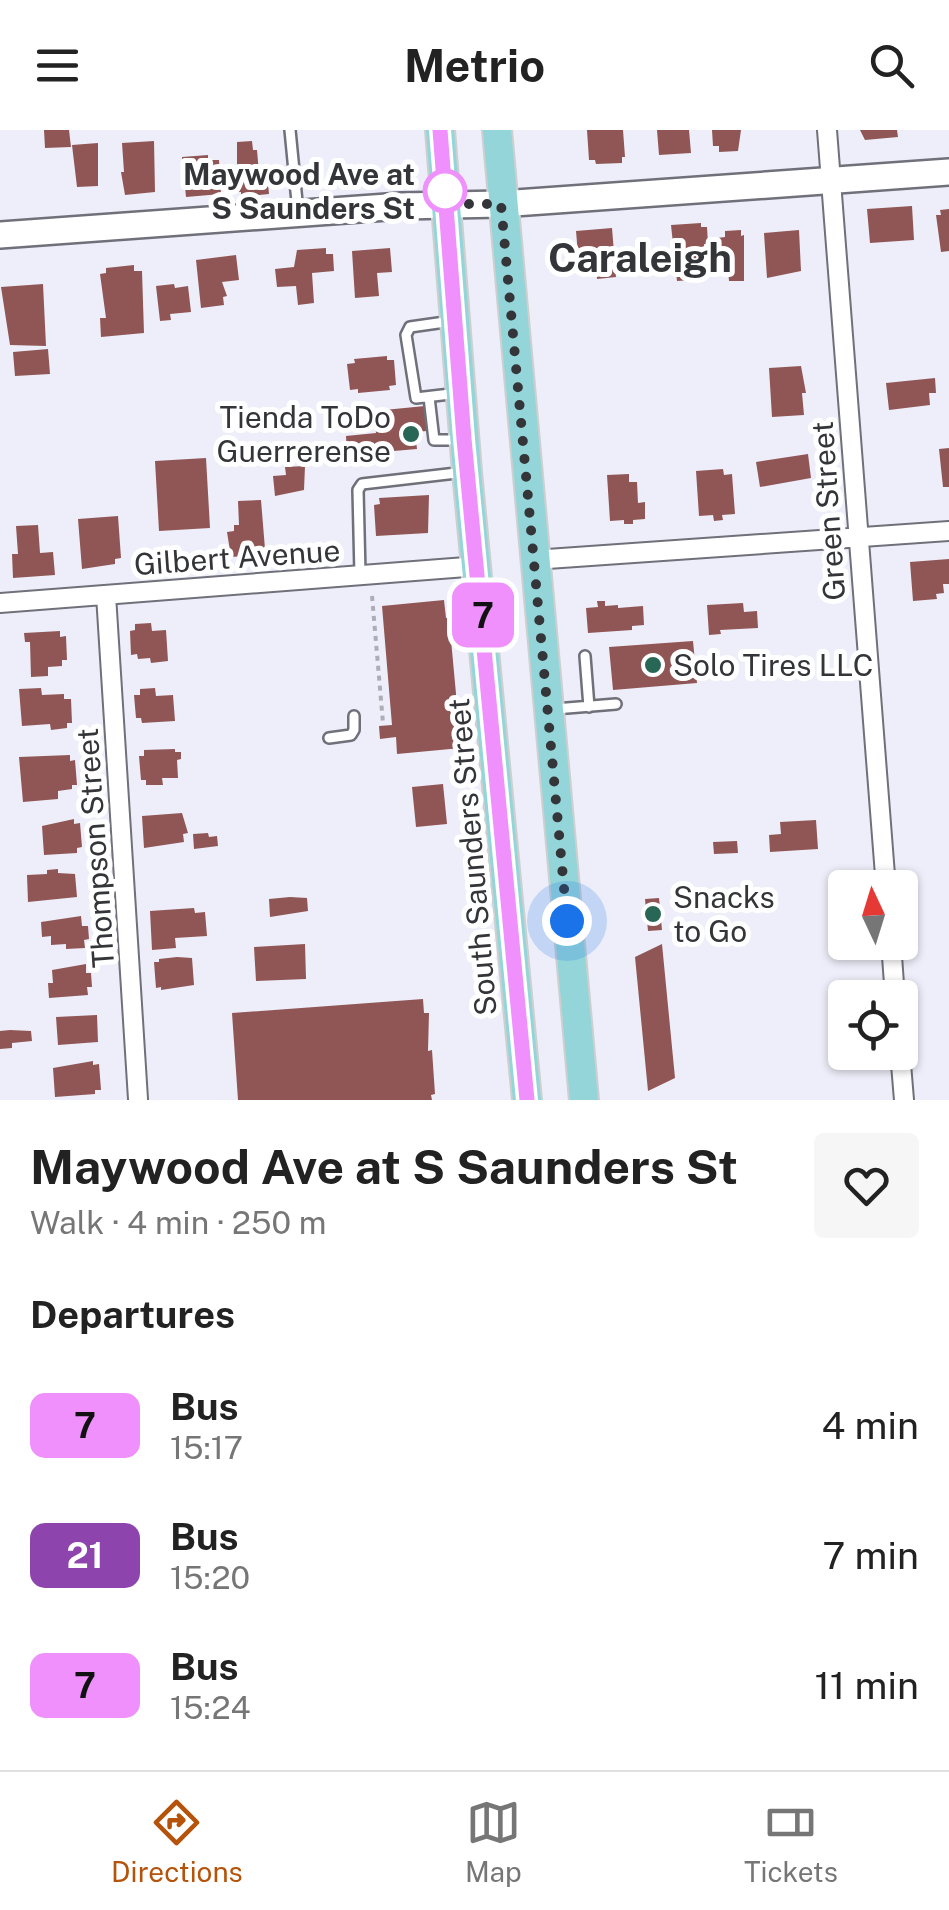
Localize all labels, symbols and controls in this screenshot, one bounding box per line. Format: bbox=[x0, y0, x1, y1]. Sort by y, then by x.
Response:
icon: menu bbox=[30, 38, 85, 93]
icon: search bbox=[864, 38, 919, 93]
text: Metrio bbox=[404, 39, 545, 92]
place label: Maywood Ave at S Saunders St bbox=[183, 156, 415, 226]
marker: Maywood Ave at S Saunders St bbox=[424, 170, 466, 212]
district label: Caraleigh bbox=[548, 234, 732, 281]
place label: Tienda ToDo Guerrerense bbox=[217, 399, 391, 469]
street label: Green Street bbox=[804, 420, 852, 602]
marker: Tienda ToDo Guerrerense bbox=[400, 423, 422, 445]
street label: Gilbert Avenue bbox=[133, 532, 341, 582]
line badge: 7 bbox=[450, 582, 516, 648]
text: 7 bbox=[472, 595, 494, 636]
place label: Solo Tires LLC bbox=[673, 647, 873, 683]
marker: Solo Tires LLC bbox=[642, 654, 664, 676]
street label: South Saunders Street bbox=[440, 697, 504, 1017]
street label: Thompson Street bbox=[69, 727, 121, 969]
north arrow bbox=[828, 870, 918, 960]
map controls bbox=[828, 870, 918, 1070]
place label: Snacks to Go bbox=[673, 879, 775, 949]
your location bbox=[542, 896, 592, 946]
marker: Snacks to Go bbox=[642, 903, 664, 925]
button: locate bbox=[828, 980, 918, 1070]
button: heart bbox=[814, 1133, 919, 1238]
text: Maywood Ave at S Saunders St bbox=[30, 1138, 738, 1195]
text: Walk · 4 min · 250 m bbox=[30, 1204, 326, 1241]
text: Departures bbox=[30, 1292, 235, 1337]
text: Bus bbox=[170, 1384, 239, 1429]
text: 4 min bbox=[821, 1403, 919, 1448]
text: 7 bbox=[74, 1405, 96, 1446]
text: 15:17 bbox=[170, 1429, 243, 1466]
text: Bus bbox=[170, 1514, 239, 1559]
text: 7 min bbox=[822, 1533, 919, 1578]
text: 21 bbox=[66, 1535, 104, 1576]
text: 15:20 bbox=[170, 1559, 250, 1596]
text: Bus bbox=[170, 1644, 239, 1689]
text: 11 min bbox=[814, 1663, 919, 1708]
text: 7 bbox=[74, 1665, 96, 1706]
text: 15:24 bbox=[170, 1689, 251, 1726]
tab: Directions bbox=[111, 1795, 243, 1888]
tab: Map bbox=[465, 1795, 522, 1888]
tab: Tickets bbox=[744, 1795, 838, 1888]

